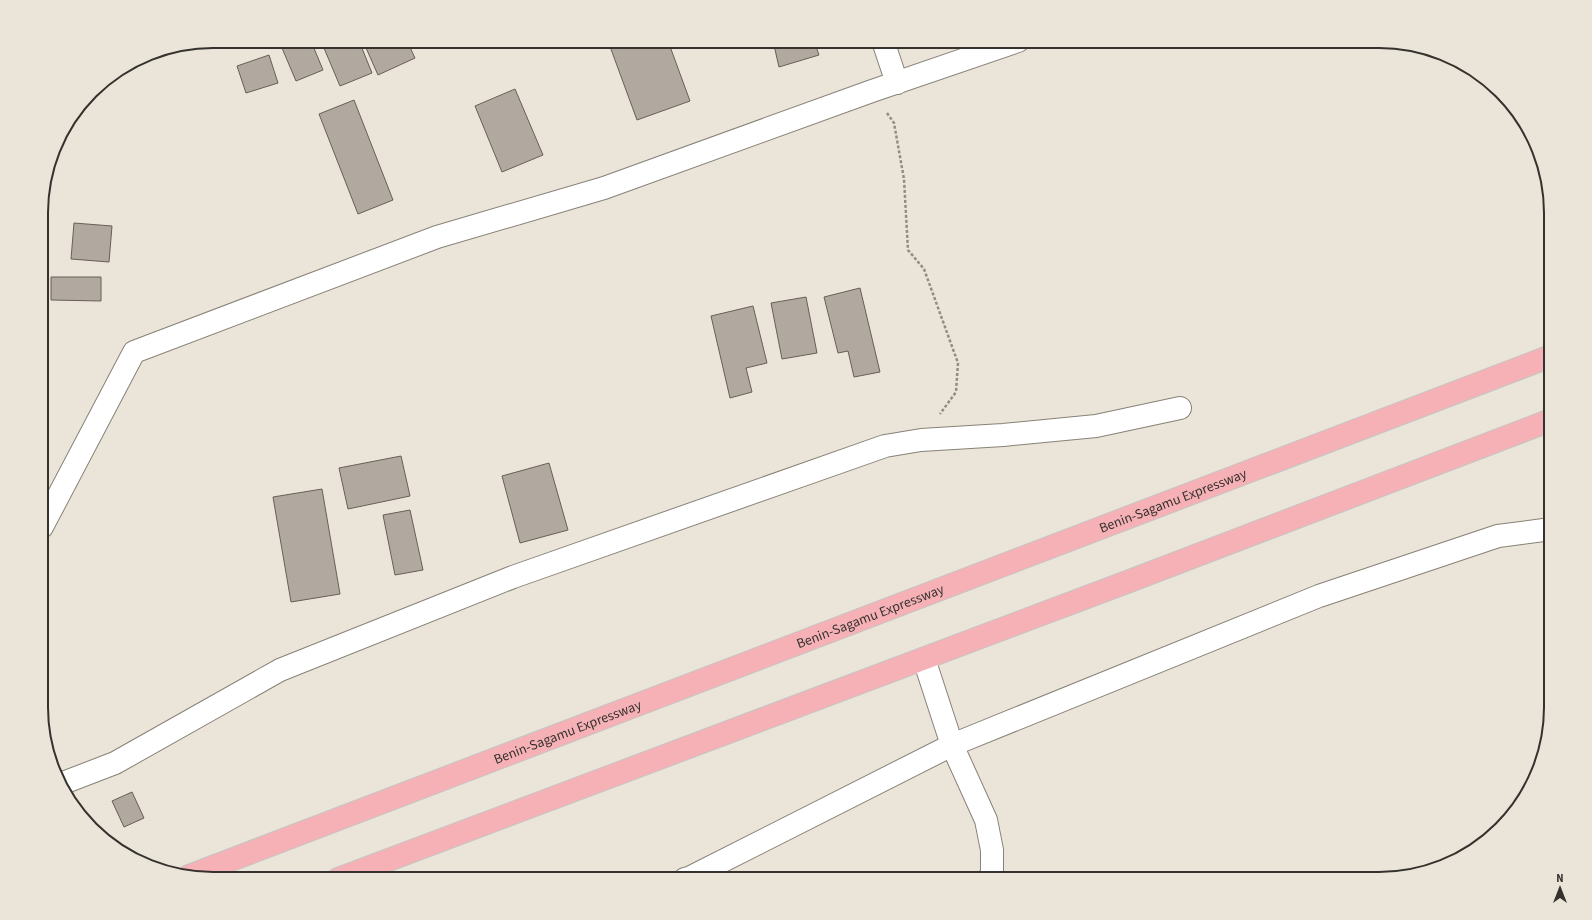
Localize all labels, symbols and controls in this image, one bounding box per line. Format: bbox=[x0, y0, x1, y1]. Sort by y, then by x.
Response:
street label: Benin-Sagamu Expressway bbox=[1096, 464, 1250, 539]
street label: Benin-Sagamu Expressway bbox=[794, 579, 948, 654]
street label: Benin-Sagamu Expressway bbox=[491, 695, 645, 770]
north arrow bbox=[1540, 868, 1580, 908]
text: N bbox=[1556, 871, 1564, 886]

